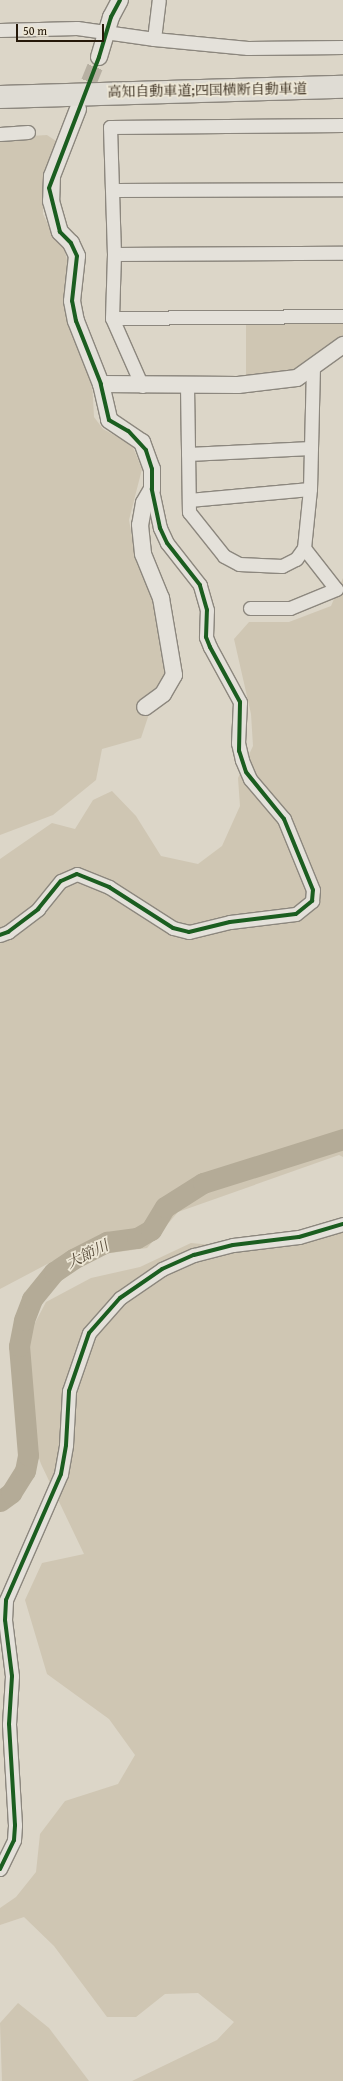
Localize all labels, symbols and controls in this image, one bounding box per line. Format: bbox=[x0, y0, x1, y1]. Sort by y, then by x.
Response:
scale bar bbox=[18, 16, 106, 42]
text: 50 m bbox=[23, 22, 47, 39]
street label: 高知自動車道;四国横断自動車道 bbox=[107, 80, 307, 100]
water label: 大節川 bbox=[63, 1236, 111, 1272]

